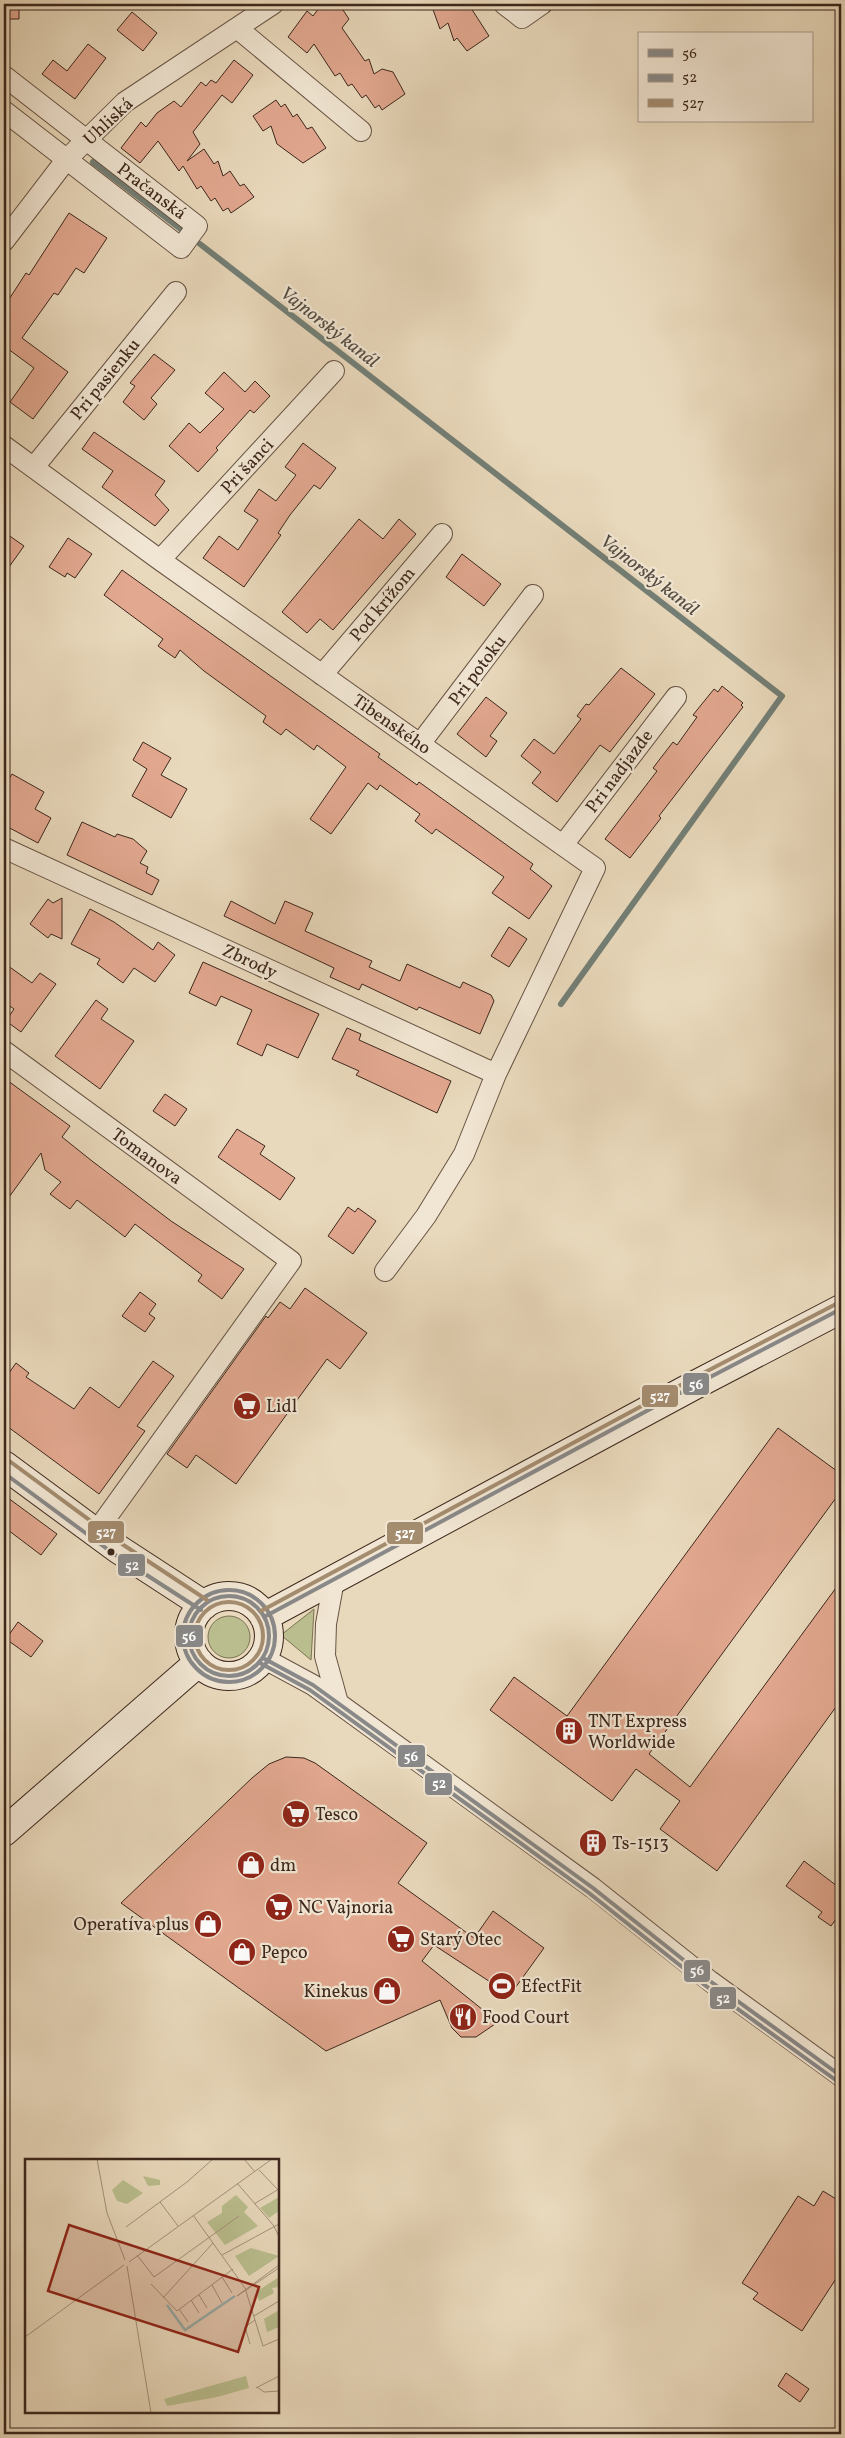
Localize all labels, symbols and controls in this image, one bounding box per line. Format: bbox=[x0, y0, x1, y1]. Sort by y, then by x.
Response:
legend bbox=[638, 32, 812, 122]
text: 56 bbox=[682, 44, 697, 65]
text: 52 bbox=[682, 68, 697, 89]
street label: Uhliská bbox=[79, 92, 140, 152]
text: 527 bbox=[682, 94, 704, 115]
street label: Pračanská bbox=[111, 158, 191, 227]
water label: Vajnorský kanál bbox=[274, 281, 384, 375]
street label: Pri pasienku bbox=[65, 334, 147, 426]
street label: Pri šanci bbox=[216, 434, 280, 500]
water label: Vajnorský kanál bbox=[594, 529, 704, 623]
street label: Pod krížom bbox=[344, 562, 422, 648]
street label: Pri potoku bbox=[443, 630, 513, 711]
street label: Tibenského bbox=[347, 689, 435, 761]
street label: Pri nadjazde bbox=[581, 725, 660, 819]
street label: Zbrody bbox=[218, 939, 281, 986]
street label: Tomanova bbox=[105, 1123, 187, 1192]
line badge: 56 bbox=[682, 1372, 710, 1396]
text: 56 bbox=[689, 1376, 704, 1395]
line badge: 527 bbox=[641, 1384, 679, 1408]
text: 527 bbox=[650, 1388, 671, 1407]
supermarket icon: Lidl bbox=[232, 1391, 262, 1421]
place label: Lidl bbox=[266, 1395, 297, 1420]
line badge: 527 bbox=[87, 1520, 125, 1544]
line badge: 527 bbox=[386, 1521, 424, 1545]
text: 527 bbox=[96, 1524, 117, 1543]
text: 527 bbox=[395, 1525, 416, 1544]
unlabelled marker bbox=[106, 1547, 116, 1557]
line badge: 52 bbox=[117, 1553, 146, 1577]
text: 52 bbox=[125, 1557, 139, 1576]
line badge: 56 bbox=[175, 1624, 204, 1648]
text: 56 bbox=[182, 1628, 197, 1647]
place label: TNT Express Worldwide bbox=[588, 1710, 687, 1756]
building icon: TNT Express Worldwide bbox=[554, 1716, 584, 1746]
line badge: 56 bbox=[397, 1744, 426, 1768]
text: 56 bbox=[404, 1748, 419, 1767]
line badge: 52 bbox=[424, 1772, 453, 1796]
text: 52 bbox=[432, 1775, 446, 1794]
supermarket icon: Tesco bbox=[281, 1799, 311, 1829]
place label: Tesco bbox=[315, 1803, 358, 1828]
building icon: Ts-1513 bbox=[578, 1828, 608, 1858]
place label: Ts-1513 bbox=[612, 1832, 669, 1857]
shop icon: dm bbox=[236, 1850, 266, 1880]
place label: dm bbox=[270, 1854, 296, 1879]
supermarket icon: NC Vajnoria bbox=[264, 1892, 294, 1922]
place label: NC Vajnoria bbox=[298, 1896, 393, 1921]
shop icon: Operatíva plus bbox=[193, 1909, 223, 1939]
place label: Operatíva plus bbox=[74, 1913, 189, 1938]
supermarket icon: Starý Otec bbox=[386, 1924, 416, 1954]
place label: Starý Otec bbox=[420, 1928, 501, 1953]
shop icon: Pepco bbox=[227, 1937, 257, 1967]
place label: Pepco bbox=[261, 1941, 308, 1966]
line badge: 56 bbox=[683, 1959, 711, 1983]
text: 56 bbox=[690, 1962, 705, 1981]
sports icon: EfectFit bbox=[487, 1971, 517, 2001]
place label: EfectFit bbox=[521, 1975, 582, 2000]
shop icon: Kinekus bbox=[372, 1976, 402, 2006]
place label: Kinekus bbox=[303, 1980, 368, 2005]
line badge: 52 bbox=[709, 1986, 737, 2010]
text: 52 bbox=[716, 1990, 730, 2009]
restaurant icon: Food Court bbox=[448, 2002, 478, 2032]
place label: Food Court bbox=[482, 2006, 569, 2031]
inset map bbox=[25, 2159, 279, 2413]

